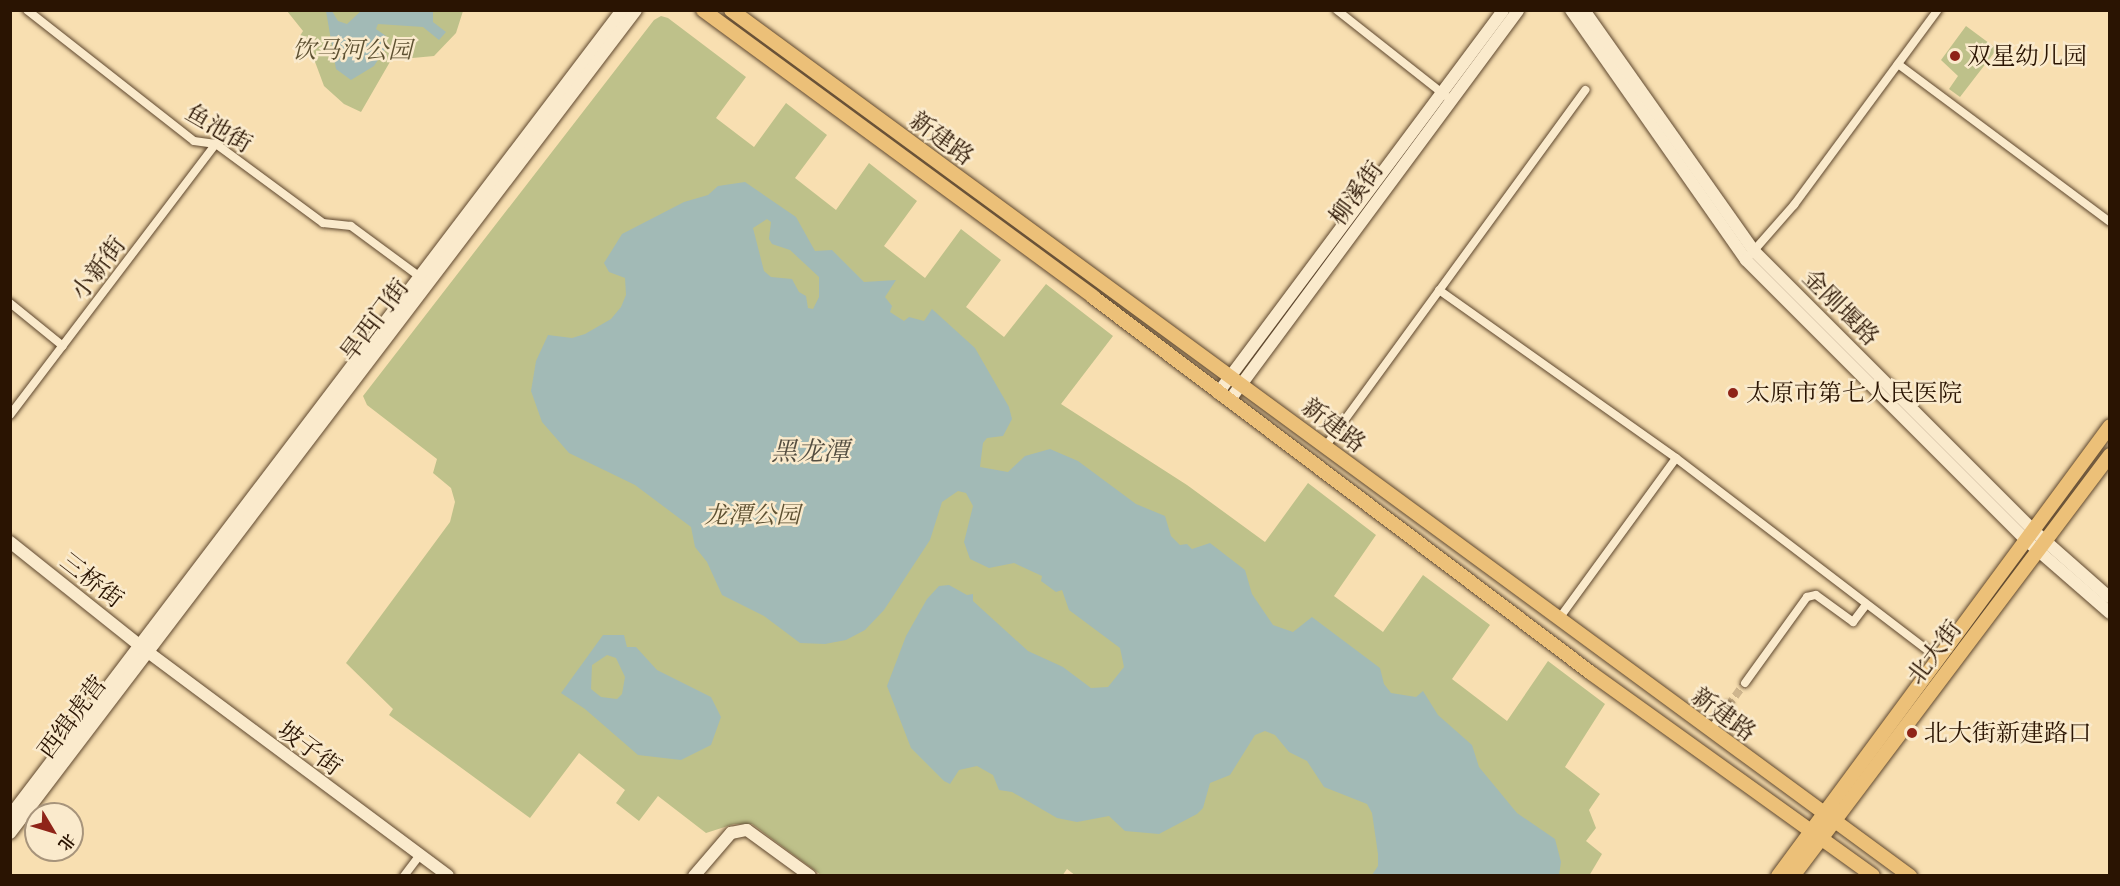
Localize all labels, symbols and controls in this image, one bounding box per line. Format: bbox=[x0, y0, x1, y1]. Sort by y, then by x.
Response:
park label: 饮马河公园 bbox=[292, 36, 412, 64]
place label: 双星幼儿园 bbox=[1967, 42, 2087, 70]
marker: 双星幼儿园 bbox=[1948, 49, 1962, 63]
street label: 鱼池街 bbox=[181, 98, 257, 158]
street label: 新建路 bbox=[904, 105, 980, 171]
street label: 柳溪街 bbox=[1323, 155, 1389, 231]
street label: 小新街 bbox=[65, 231, 131, 305]
street label: 金刚堰路 bbox=[1797, 263, 1885, 351]
street label: 旱西门街 bbox=[334, 273, 414, 367]
place label: 太原市第七人民医院 bbox=[1746, 379, 1962, 407]
marker: 太原市第七人民医院 bbox=[1724, 384, 1742, 402]
street label: 新建路 bbox=[1297, 392, 1371, 458]
water label: 黑龙潭 bbox=[771, 436, 849, 468]
park label: 龙潭公园 bbox=[704, 501, 800, 529]
street label: 三桥街 bbox=[55, 546, 129, 614]
street label: 北大街 bbox=[1901, 615, 1967, 689]
street label: 西缉虎营 bbox=[32, 670, 112, 764]
street label: 新建路 bbox=[1686, 681, 1762, 747]
street label: 坡子街 bbox=[273, 715, 347, 781]
place label: 北大街新建路口 bbox=[1924, 719, 2092, 747]
marker: 北大街新建路口 bbox=[1905, 726, 1919, 740]
north arrow bbox=[24, 802, 84, 862]
text: 北 bbox=[54, 829, 80, 855]

